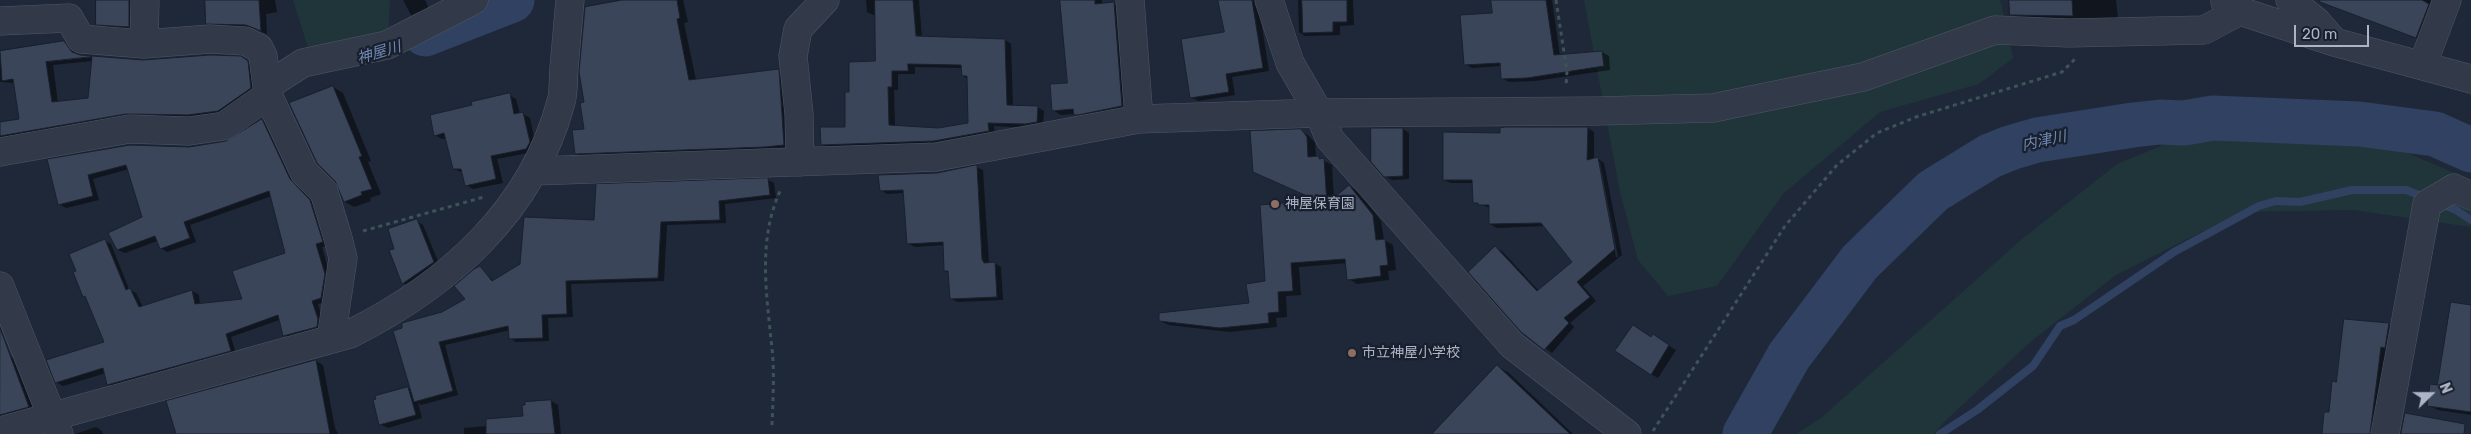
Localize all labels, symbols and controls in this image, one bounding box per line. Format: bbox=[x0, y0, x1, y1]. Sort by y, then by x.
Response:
scale bar bbox=[2296, 15, 2371, 47]
text: 20 m bbox=[2302, 25, 2337, 43]
water label: 神屋川 bbox=[355, 38, 403, 68]
water label: 内津川 bbox=[2020, 128, 2068, 154]
place label: 神屋保育園 bbox=[1285, 196, 1355, 212]
marker: 神屋保育園 bbox=[1269, 198, 1281, 210]
place label: 市立神屋小学校 bbox=[1362, 345, 1460, 361]
marker: 市立神屋小学校 bbox=[1346, 347, 1358, 359]
north arrow bbox=[2406, 369, 2456, 419]
text: N bbox=[2436, 380, 2455, 396]

